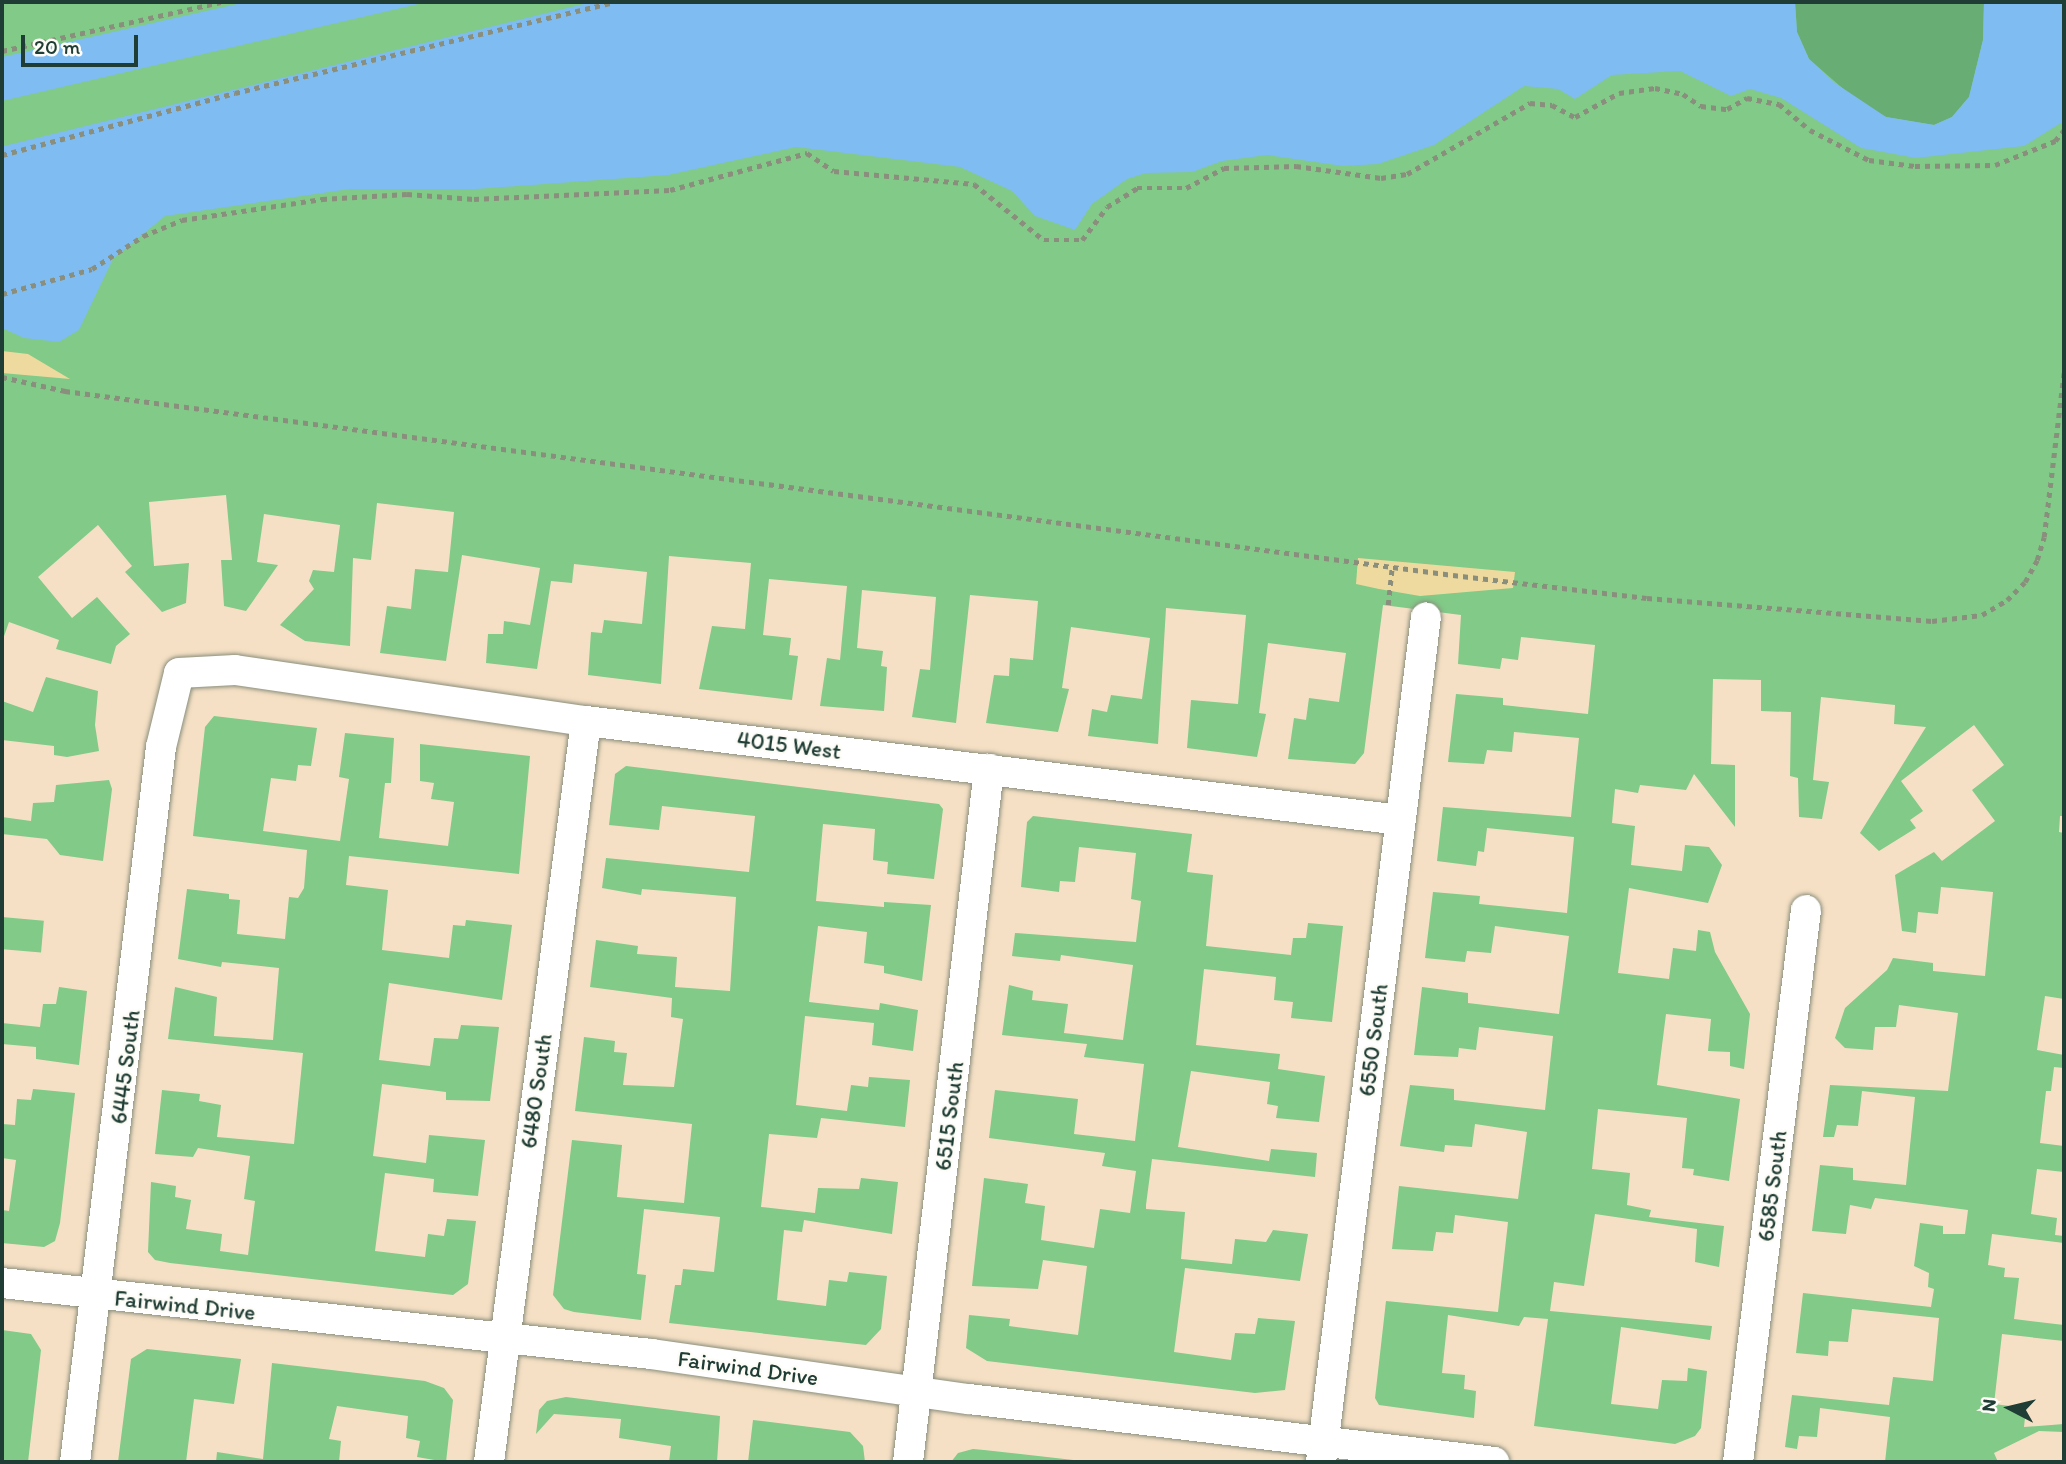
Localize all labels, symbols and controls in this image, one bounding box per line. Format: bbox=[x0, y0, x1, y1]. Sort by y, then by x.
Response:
scale bar bbox=[24, 21, 142, 65]
text: 20 m bbox=[34, 34, 80, 59]
street label: 4015 West bbox=[735, 725, 843, 765]
street label: 6550 South bbox=[1352, 982, 1394, 1098]
street label: 6445 South bbox=[104, 1008, 146, 1126]
street label: 6480 South bbox=[514, 1032, 558, 1150]
street label: 6515 South bbox=[929, 1060, 969, 1172]
street label: 6585 South bbox=[1751, 1129, 1793, 1243]
street label: Fairwind Drive bbox=[113, 1284, 257, 1326]
street label: Fairwind Drive bbox=[676, 1344, 820, 1392]
north arrow bbox=[1975, 1373, 2045, 1443]
text: N bbox=[1976, 1398, 2001, 1413]

